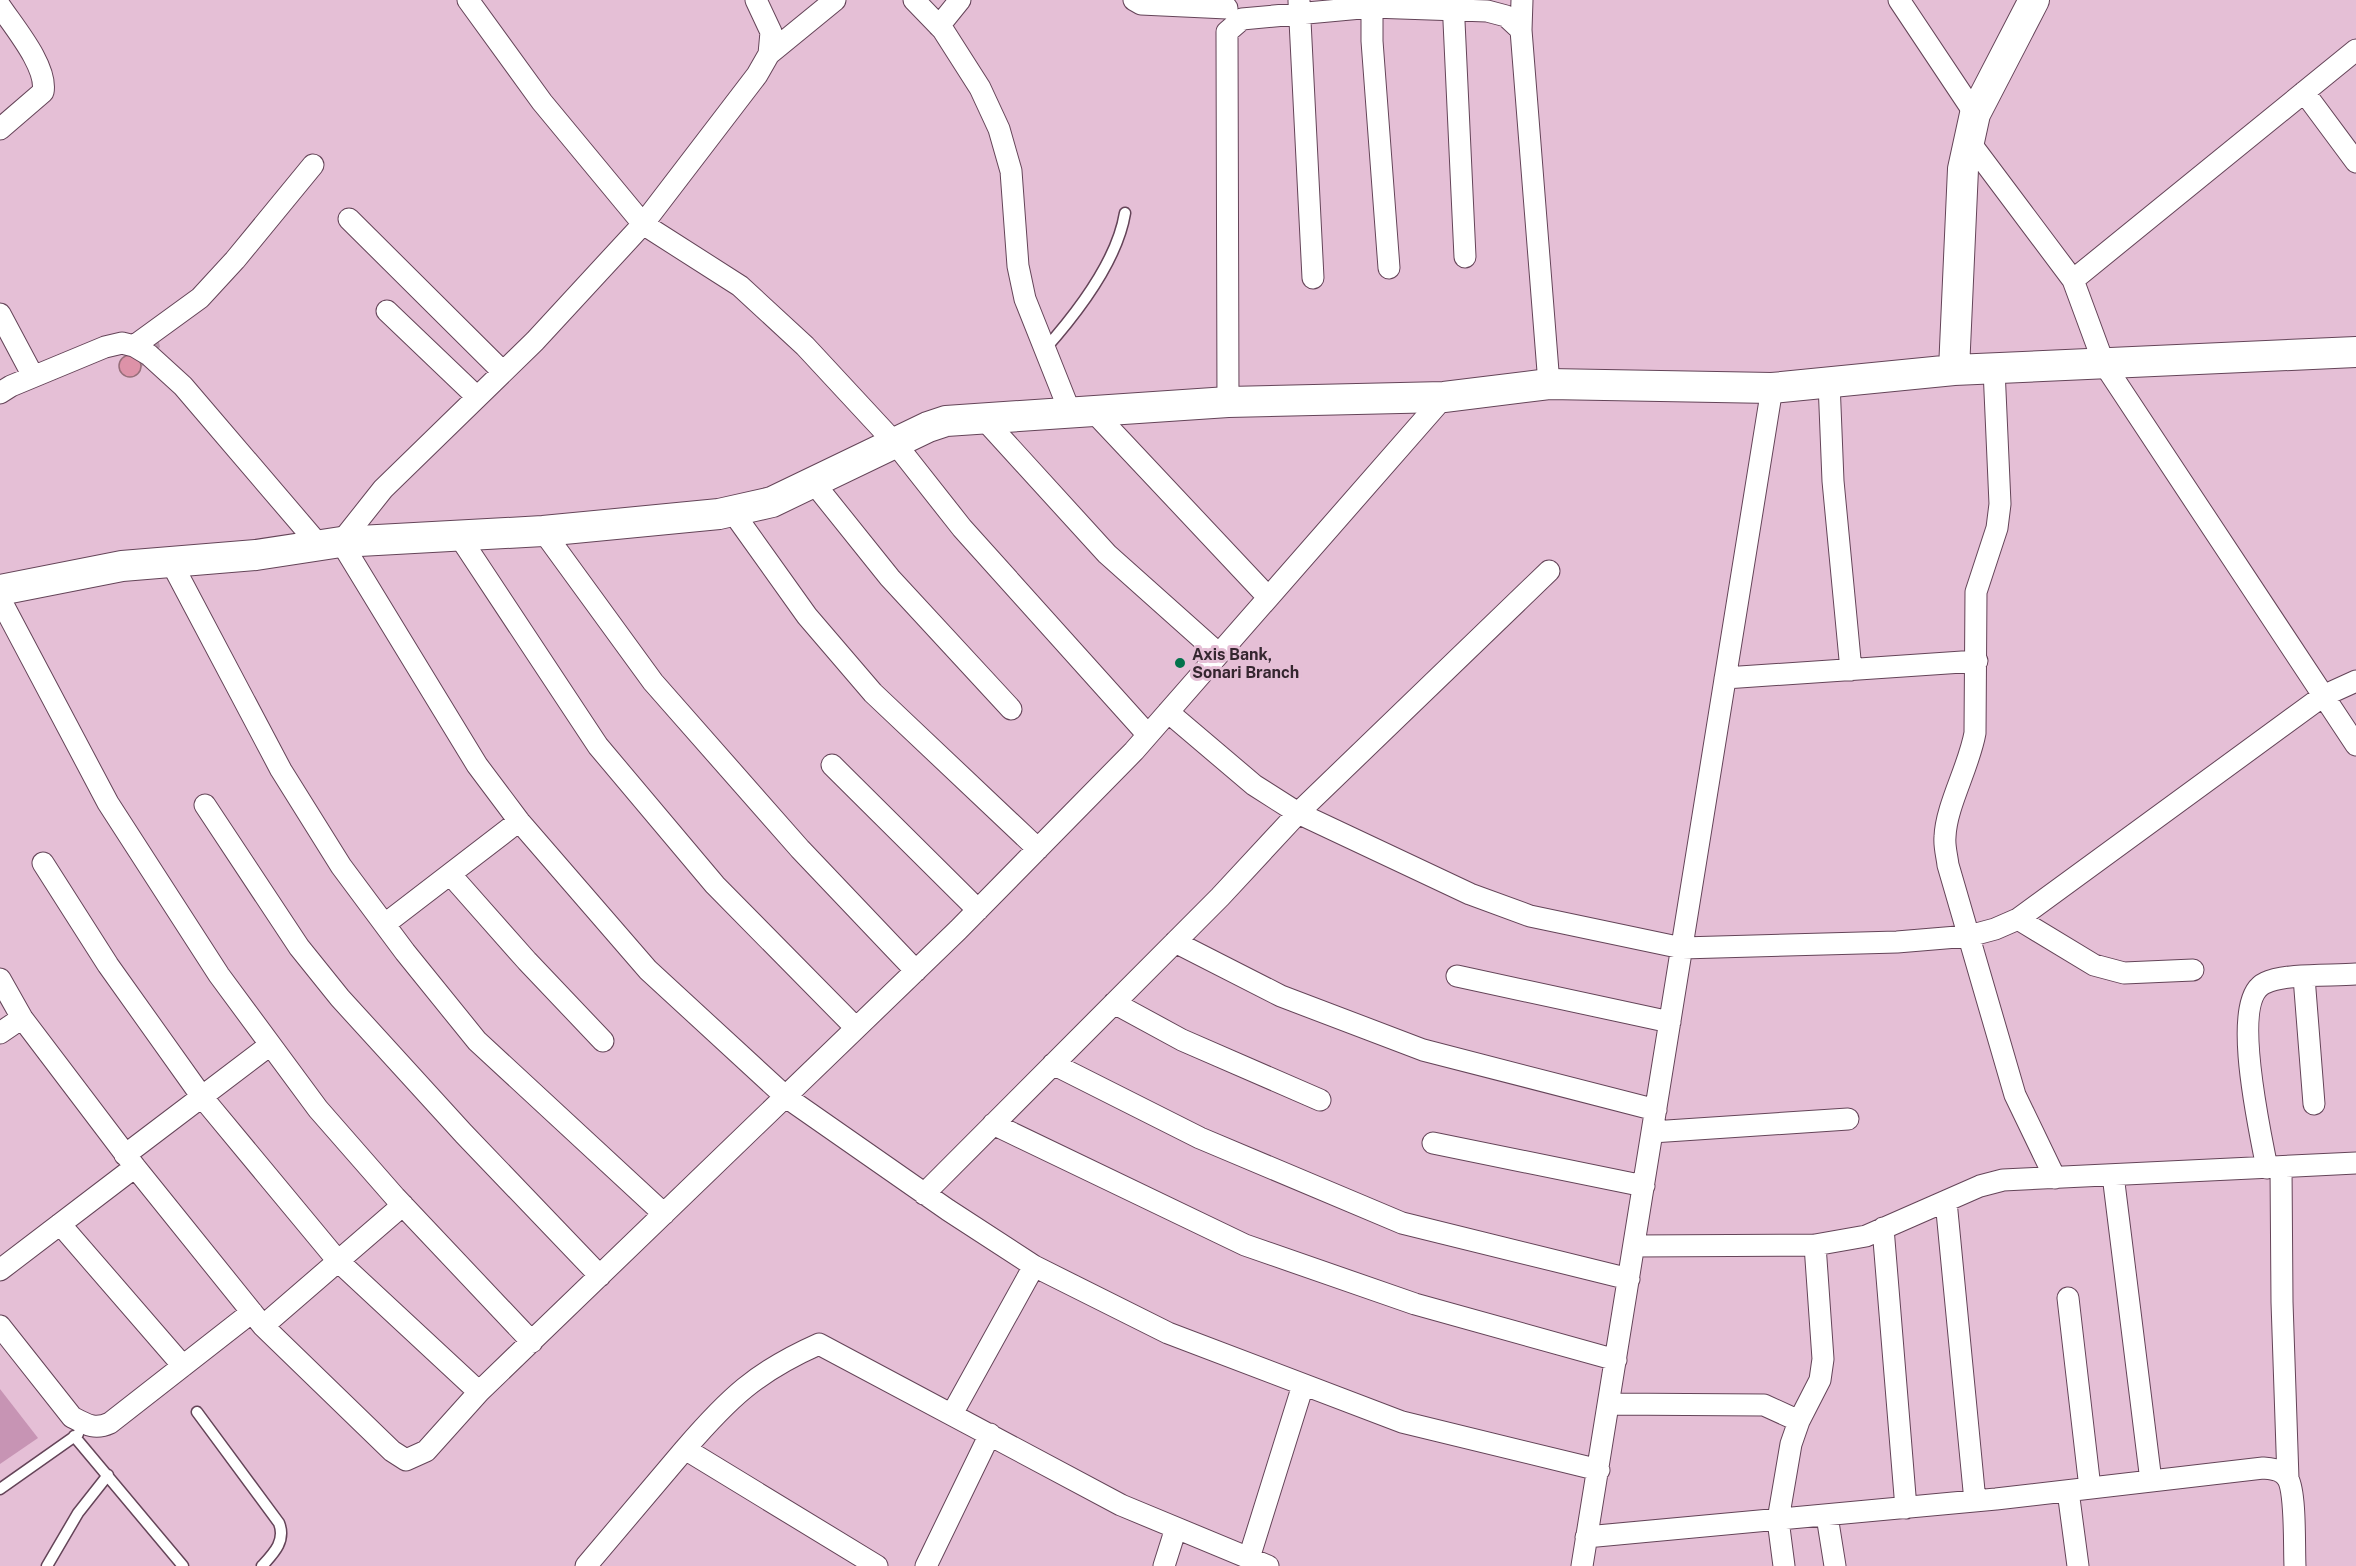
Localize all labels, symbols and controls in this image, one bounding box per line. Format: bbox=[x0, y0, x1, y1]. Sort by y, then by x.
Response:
place label: Axis Bank, Sonari Branch bbox=[1192, 645, 1299, 682]
marker: Axis Bank, Sonari Branch bbox=[1173, 656, 1187, 670]

